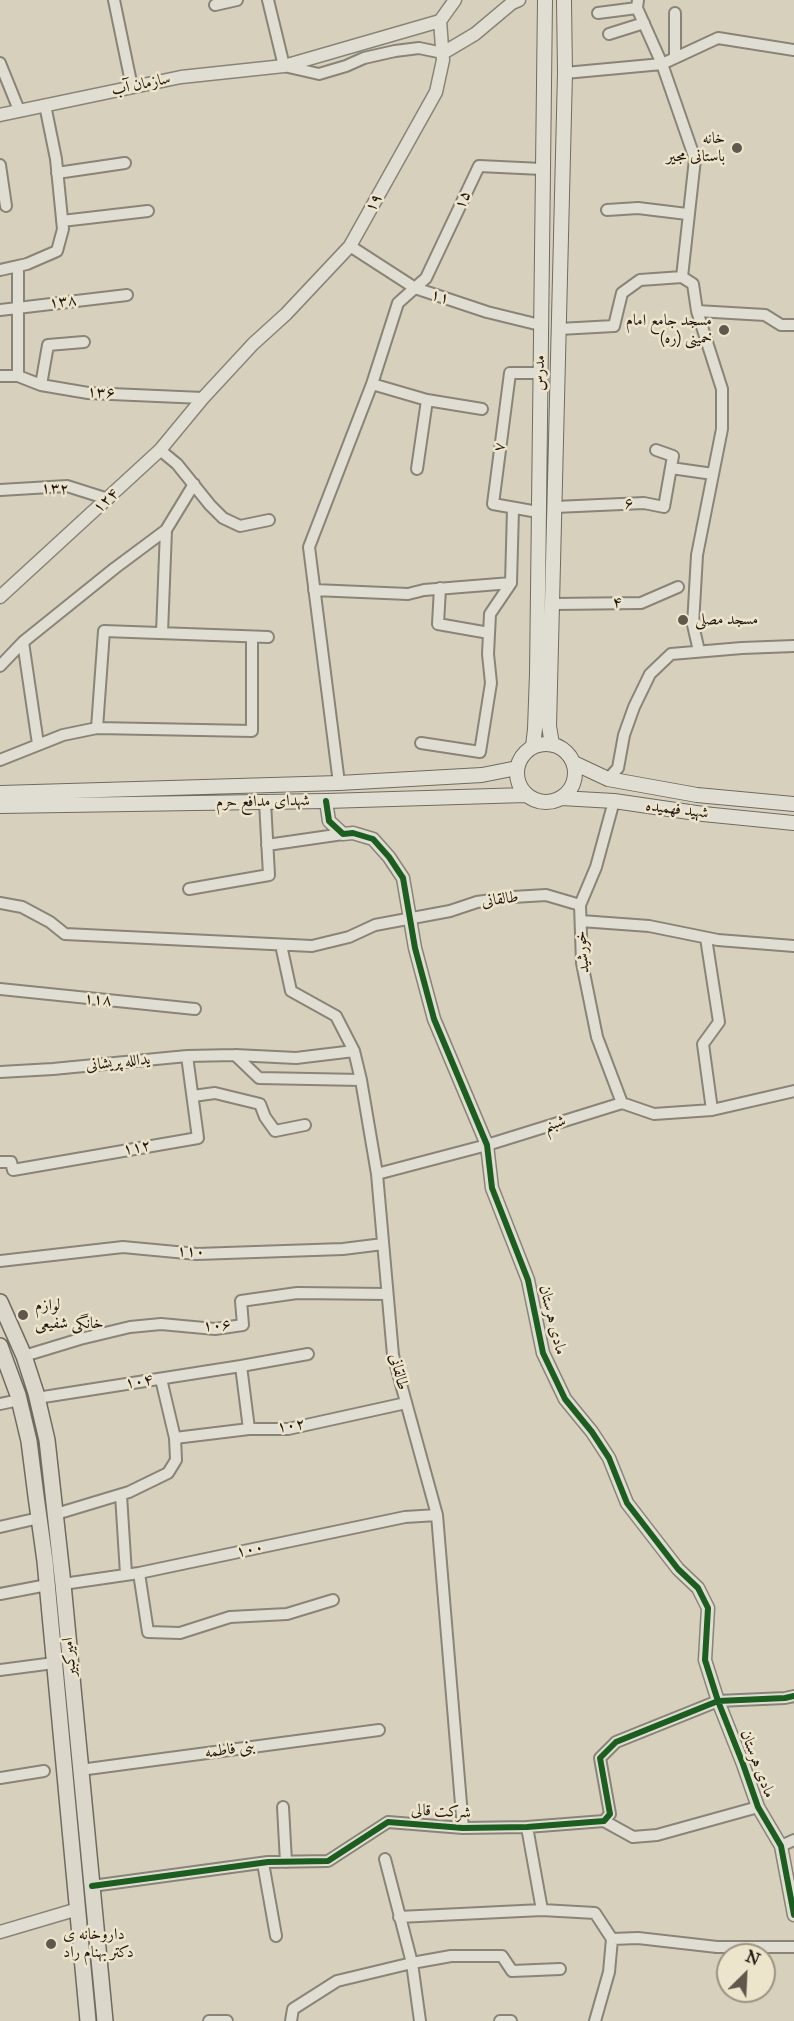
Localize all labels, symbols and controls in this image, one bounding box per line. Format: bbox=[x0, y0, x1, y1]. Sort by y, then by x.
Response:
street label: سازمان آب bbox=[110, 69, 172, 101]
place label: خانه باستانی مجیر bbox=[667, 129, 725, 167]
marker: خانه باستانی مجیر bbox=[730, 141, 744, 155]
street label: ۱۵ bbox=[450, 187, 476, 213]
street label: ۱۹ bbox=[361, 190, 387, 216]
street label: ۱۱ bbox=[428, 285, 452, 309]
street label: ۱۳۸ bbox=[48, 291, 78, 313]
place label: مسجد جامع امام خمینی (ره) bbox=[626, 311, 712, 349]
marker: مسجد جامع امام خمینی (ره) bbox=[717, 323, 731, 337]
street label: مدرس bbox=[530, 355, 550, 391]
street label: ۱۳۶ bbox=[86, 382, 116, 404]
street label: ۷ bbox=[490, 441, 510, 453]
street label: ۱۳۲ bbox=[41, 479, 69, 499]
street label: ۱۲۴ bbox=[89, 484, 123, 518]
street label: ۶ bbox=[624, 494, 634, 514]
street label: ۴ bbox=[612, 593, 622, 613]
place label: مسجد مصلی bbox=[695, 610, 758, 630]
marker: مسجد مصلی bbox=[676, 613, 690, 627]
street label: شهدای مدافع حرم bbox=[216, 792, 310, 812]
street label: شهید فهمیده bbox=[644, 797, 710, 823]
street label: طالقانی bbox=[480, 888, 520, 912]
street label: خورشید bbox=[572, 930, 594, 974]
street label: ۱۱۸ bbox=[83, 989, 113, 1011]
street label: یدالله پریشانی bbox=[85, 1050, 151, 1076]
street label: شبنم bbox=[542, 1112, 568, 1136]
street label: ۱۱۲ bbox=[122, 1136, 152, 1160]
street label: ۱۱۰ bbox=[177, 1242, 205, 1262]
street label: مادی هرستان bbox=[534, 1283, 570, 1357]
place label: لوازم خانگی شفیعی bbox=[35, 1296, 103, 1334]
marker: لوازم خانگی شفیعی bbox=[16, 1308, 30, 1322]
street label: ۱۰۶ bbox=[203, 1316, 231, 1336]
street label: طالقانی bbox=[384, 1352, 412, 1392]
street label: ۱۰۴ bbox=[124, 1370, 154, 1394]
street label: ۱۰۲ bbox=[276, 1415, 306, 1437]
street label: ۱۰۰ bbox=[234, 1538, 266, 1562]
street label: امیرکبیر bbox=[59, 1637, 81, 1677]
street label: مادی هرستان bbox=[735, 1727, 779, 1801]
street label: بنی فاطمه bbox=[204, 1737, 256, 1763]
street label: شرکت قالی bbox=[411, 1801, 471, 1823]
place label: داروخانه ی دکتر بهنام راد bbox=[63, 1925, 134, 1963]
marker: داروخانه ی دکتر بهنام راد bbox=[44, 1937, 58, 1951]
north arrow bbox=[716, 1943, 776, 2003]
text: N bbox=[743, 1946, 763, 1969]

